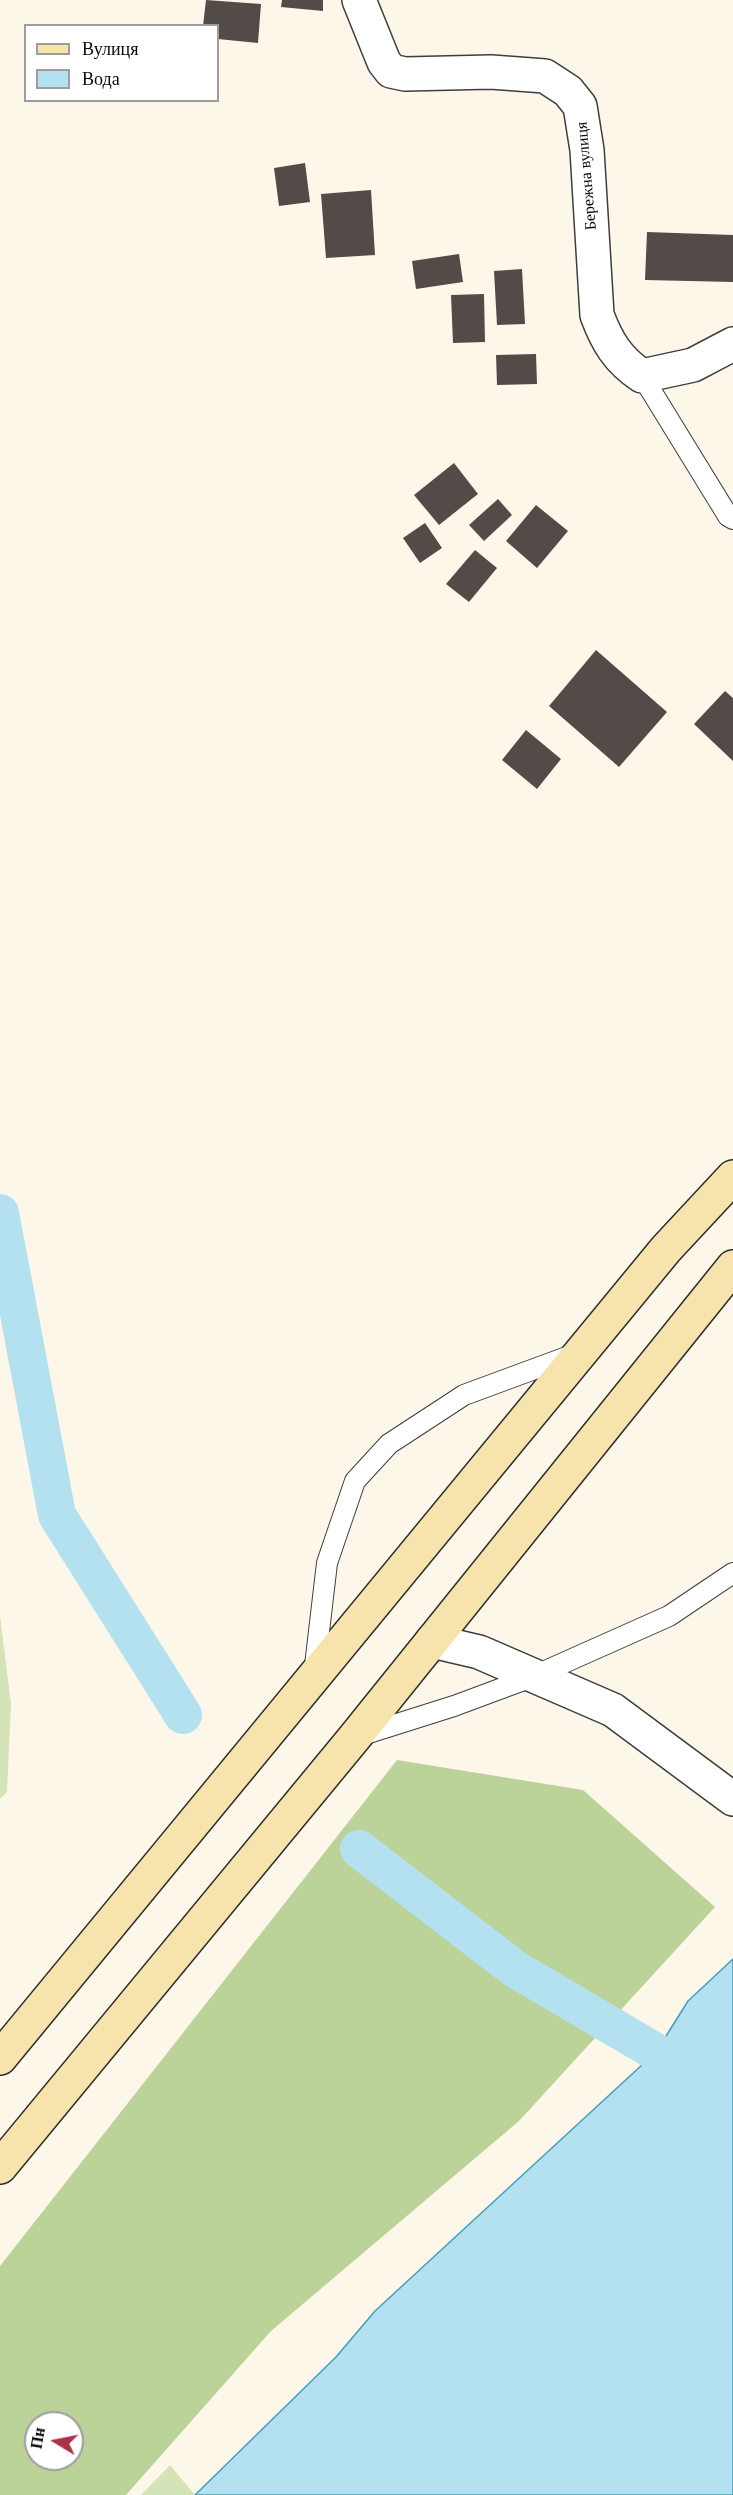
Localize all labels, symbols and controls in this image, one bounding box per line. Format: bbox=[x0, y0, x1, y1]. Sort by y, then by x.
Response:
legend bbox=[24, 24, 219, 102]
text: Вулиця bbox=[82, 39, 139, 59]
text: Вода bbox=[82, 69, 120, 89]
street label: Бережна вулиця bbox=[573, 121, 601, 231]
north arrow bbox=[24, 2411, 84, 2471]
text: Пн bbox=[27, 2426, 48, 2450]

